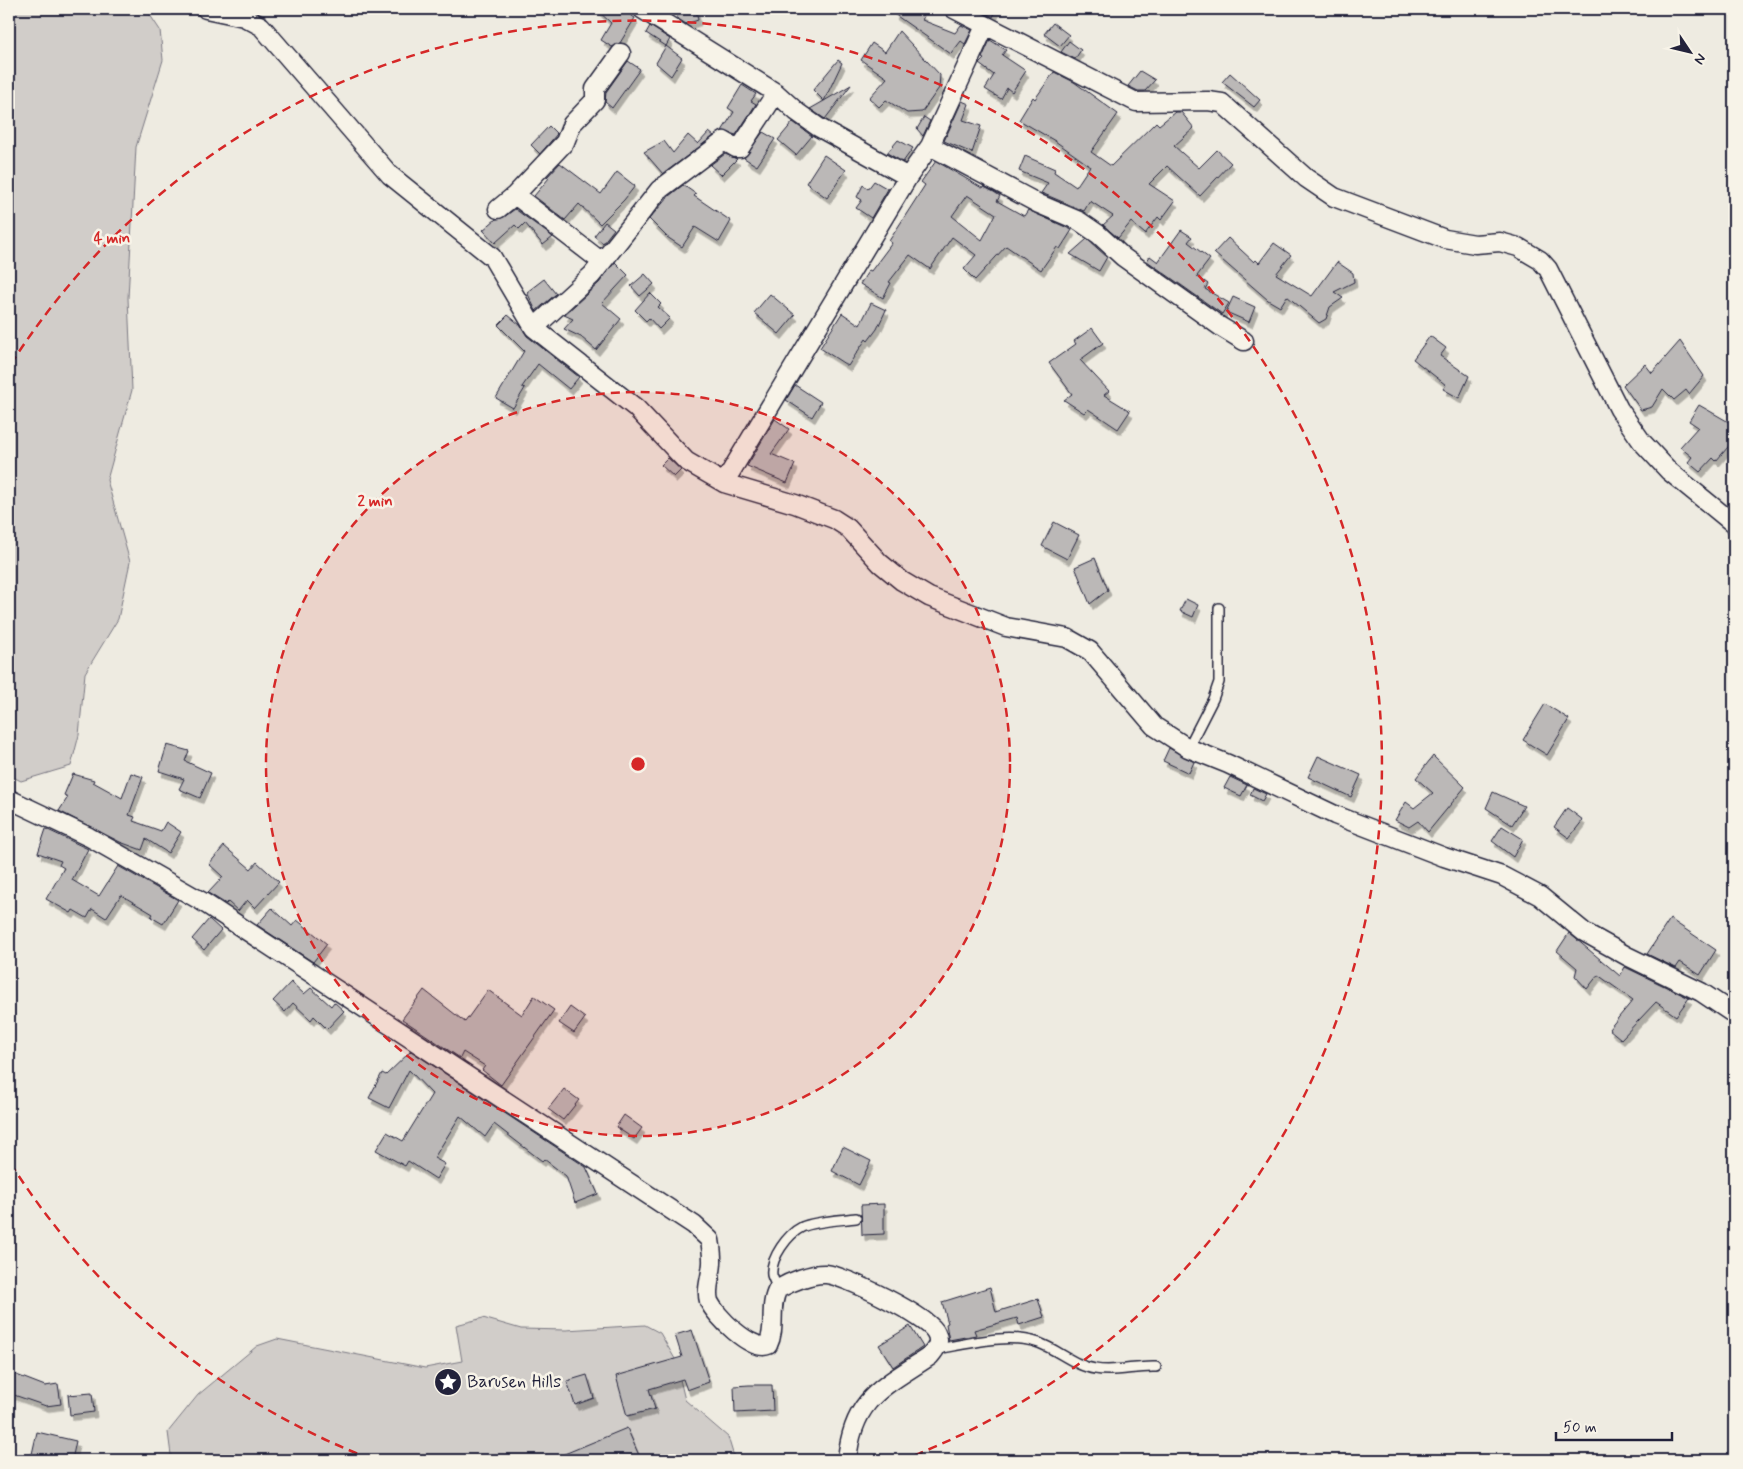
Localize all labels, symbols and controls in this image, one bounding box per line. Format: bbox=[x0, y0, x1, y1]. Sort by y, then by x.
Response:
north arrow bbox=[1666, 28, 1716, 78]
text: N bbox=[1690, 50, 1710, 68]
text: 4 min bbox=[94, 229, 130, 249]
text: 2 min bbox=[357, 492, 393, 512]
centre of rings bbox=[629, 755, 647, 773]
place icon: Barusen Hills bbox=[433, 1367, 463, 1397]
place label: Barusen Hills bbox=[467, 1370, 561, 1394]
scale bar bbox=[1556, 1409, 1672, 1441]
text: 50 m bbox=[1563, 1418, 1597, 1438]

